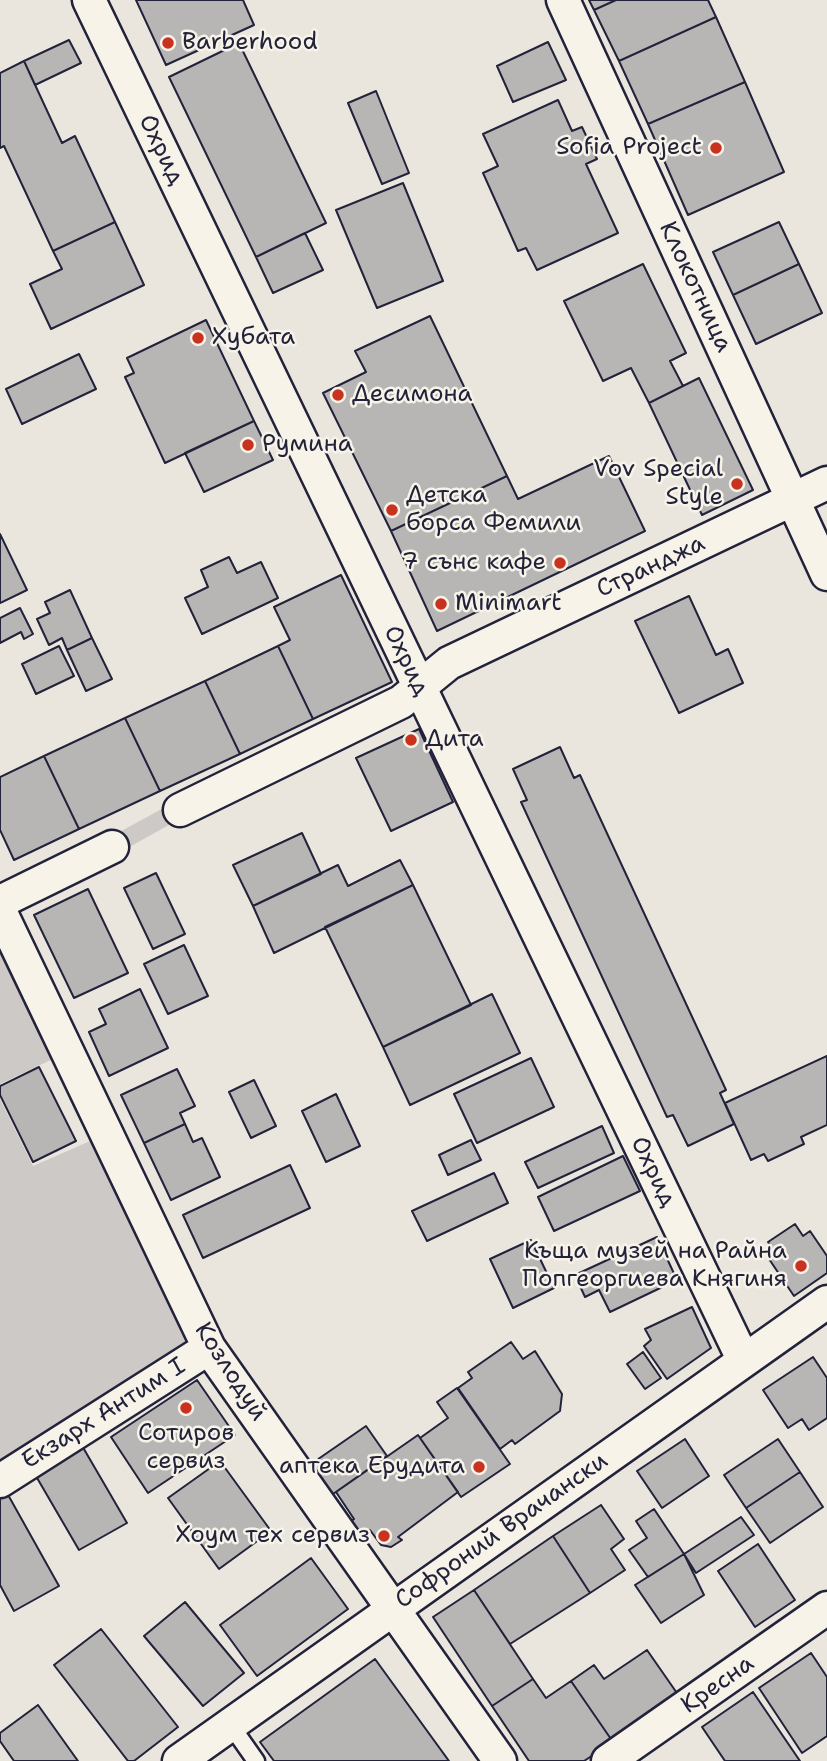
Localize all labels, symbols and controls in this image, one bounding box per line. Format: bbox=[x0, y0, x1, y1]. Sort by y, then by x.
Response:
place label: Barberhood bbox=[182, 29, 318, 57]
marker: Barberhood bbox=[160, 35, 176, 51]
street label: Охрид bbox=[132, 110, 190, 190]
place label: Sofia Project bbox=[556, 134, 702, 162]
marker: Sofia Project bbox=[708, 140, 724, 156]
street label: Клокотница bbox=[652, 217, 738, 357]
place label: Хубата bbox=[212, 324, 295, 352]
marker: Хубата bbox=[190, 330, 206, 346]
place label: Десимона bbox=[352, 381, 472, 409]
marker: Десимона bbox=[330, 387, 346, 403]
place label: Румина bbox=[262, 431, 353, 459]
marker: Румина bbox=[240, 437, 256, 453]
place label: Vov Special Style bbox=[593, 456, 723, 512]
marker: Vov Special Style bbox=[729, 476, 745, 492]
place label: Детска борса Фемили bbox=[406, 482, 581, 538]
marker: Детска борса Фемили bbox=[384, 502, 400, 518]
street label: Странджа bbox=[592, 529, 710, 605]
place label: 7 сънс кафе bbox=[402, 549, 546, 577]
marker: 7 сънс кафе bbox=[552, 555, 568, 571]
place label: Minimart bbox=[455, 590, 562, 618]
marker: Minimart bbox=[433, 596, 449, 612]
street label: Охрид bbox=[377, 621, 435, 701]
place label: Дита bbox=[425, 726, 484, 754]
marker: Дита bbox=[403, 732, 419, 748]
street label: Охрид bbox=[624, 1132, 682, 1212]
place label: Къща музей на Райна Попгеоргиева Княгиня bbox=[522, 1238, 787, 1294]
marker: Къща музей на Райна Попгеоргиева Княгиня bbox=[793, 1258, 809, 1274]
street label: Козлодуй bbox=[188, 1317, 272, 1427]
street label: Екзарх Антим I bbox=[17, 1352, 191, 1476]
marker: Сотиров сервиз bbox=[178, 1400, 194, 1416]
place label: Сотиров сервиз bbox=[138, 1420, 234, 1476]
street label: Софроний Врачански bbox=[390, 1447, 614, 1615]
place label: аптека Ерудита bbox=[279, 1453, 465, 1481]
marker: аптека Ерудита bbox=[471, 1459, 487, 1475]
place label: Хоум тех сервиз bbox=[176, 1522, 370, 1550]
marker: Хоум тех сервиз bbox=[376, 1528, 392, 1544]
street label: Кресна bbox=[676, 1650, 760, 1720]

